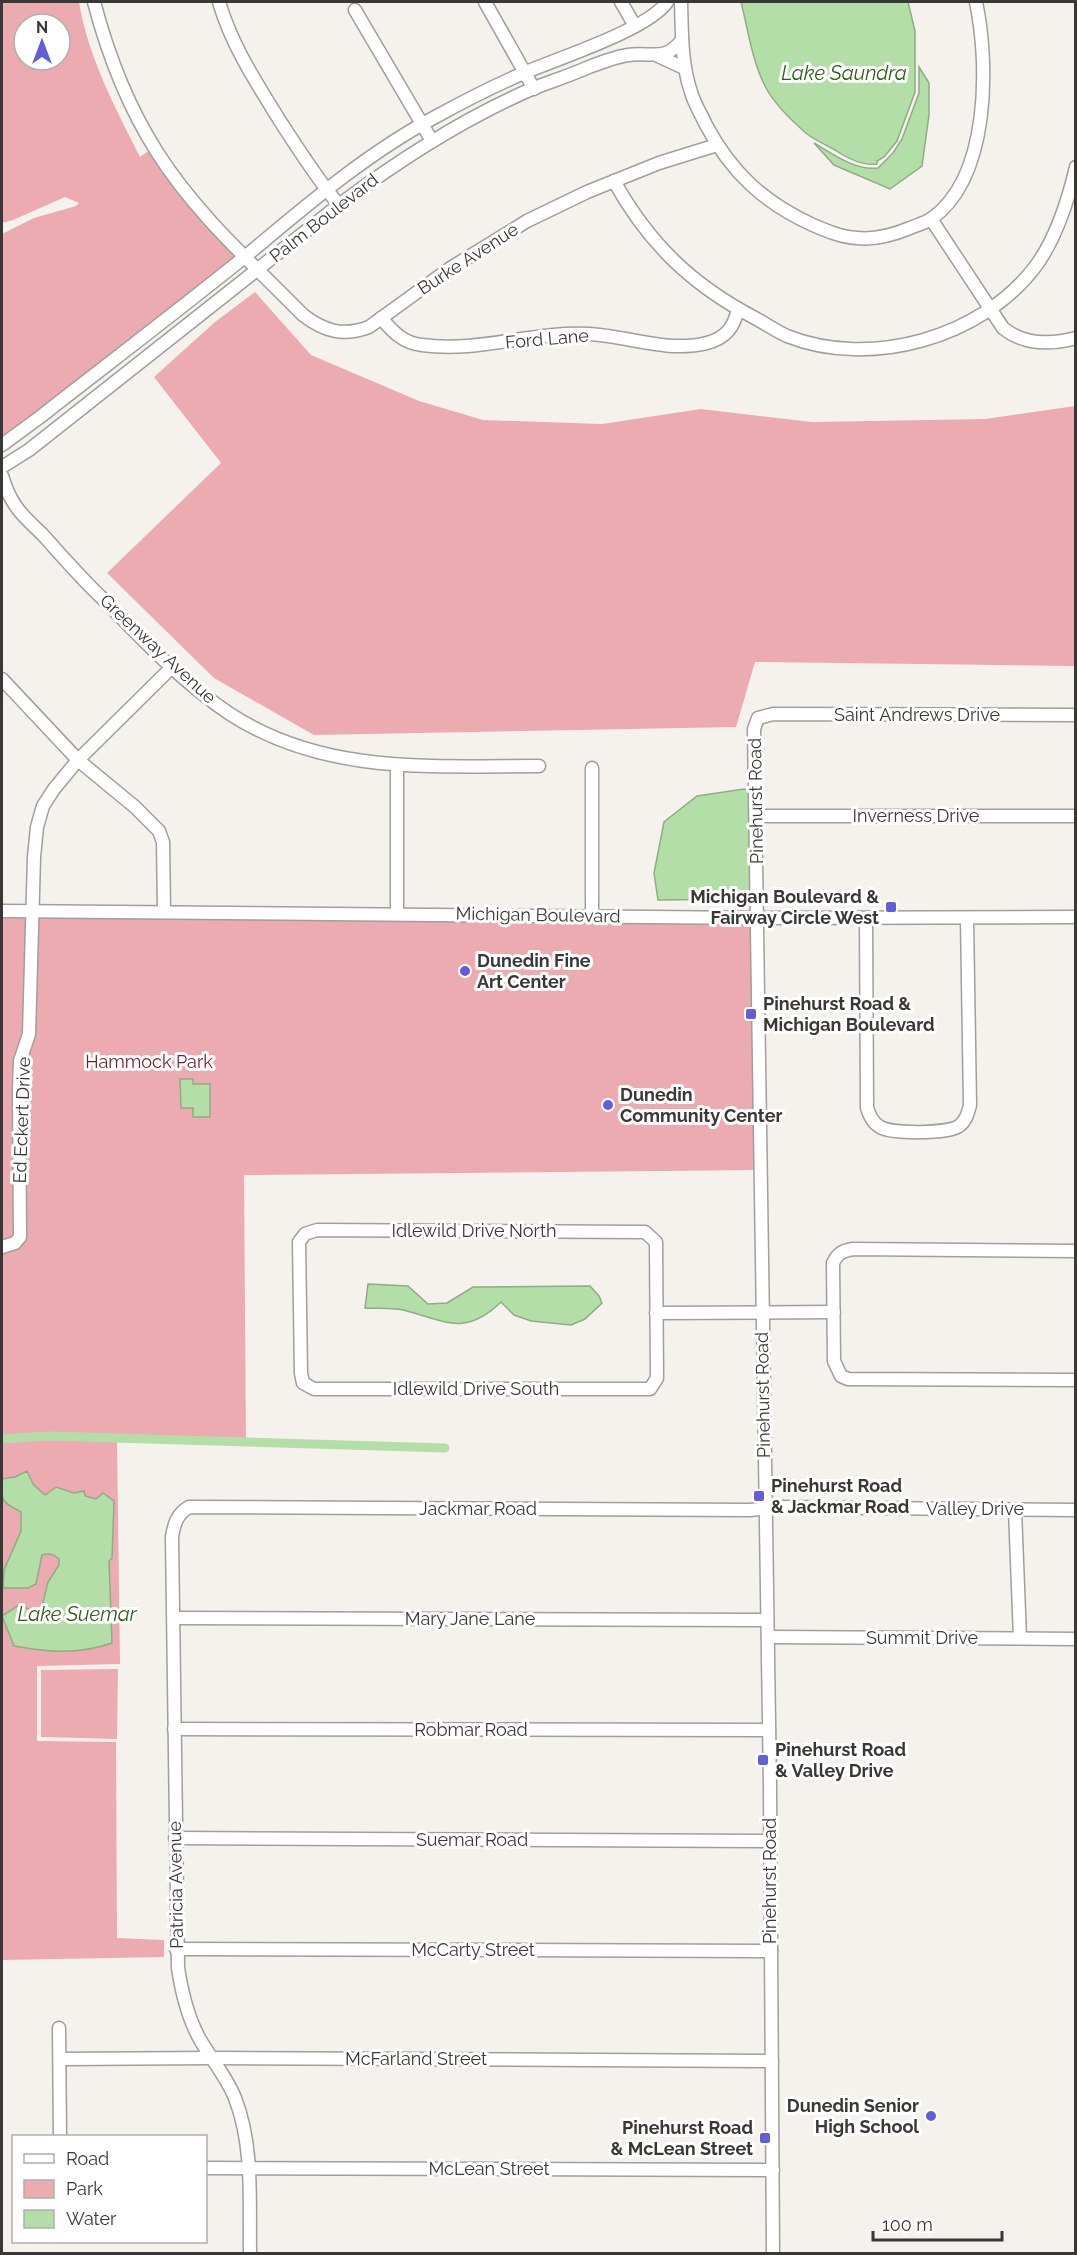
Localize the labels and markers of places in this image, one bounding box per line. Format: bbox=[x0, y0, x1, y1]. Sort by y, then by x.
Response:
place label: Michigan Boulevard & Fairway Circle West bbox=[690, 886, 879, 928]
marker: Michigan Boulevard & Fairway Circle West bbox=[884, 900, 898, 914]
place label: Dunedin Fine Art Center bbox=[477, 950, 591, 992]
marker: Dunedin Fine Art Center bbox=[458, 964, 472, 978]
place label: Pinehurst Road & Michigan Boulevard bbox=[763, 993, 935, 1035]
marker: Pinehurst Road & Michigan Boulevard bbox=[744, 1007, 758, 1021]
place label: Dunedin Community Center bbox=[620, 1084, 782, 1126]
marker: Dunedin Community Center bbox=[601, 1098, 615, 1112]
place label: Pinehurst Road & Jackmar Road bbox=[771, 1475, 909, 1517]
marker: Pinehurst Road & Jackmar Road bbox=[752, 1489, 766, 1503]
place label: Pinehurst Road & Valley Drive bbox=[775, 1739, 906, 1781]
marker: Pinehurst Road & Valley Drive bbox=[756, 1753, 770, 1767]
place label: Dunedin Senior High School bbox=[787, 2095, 919, 2137]
marker: Dunedin Senior High School bbox=[924, 2109, 938, 2123]
place label: Pinehurst Road & McLean Street bbox=[611, 2117, 753, 2159]
marker: Pinehurst Road & McLean Street bbox=[758, 2131, 772, 2145]

